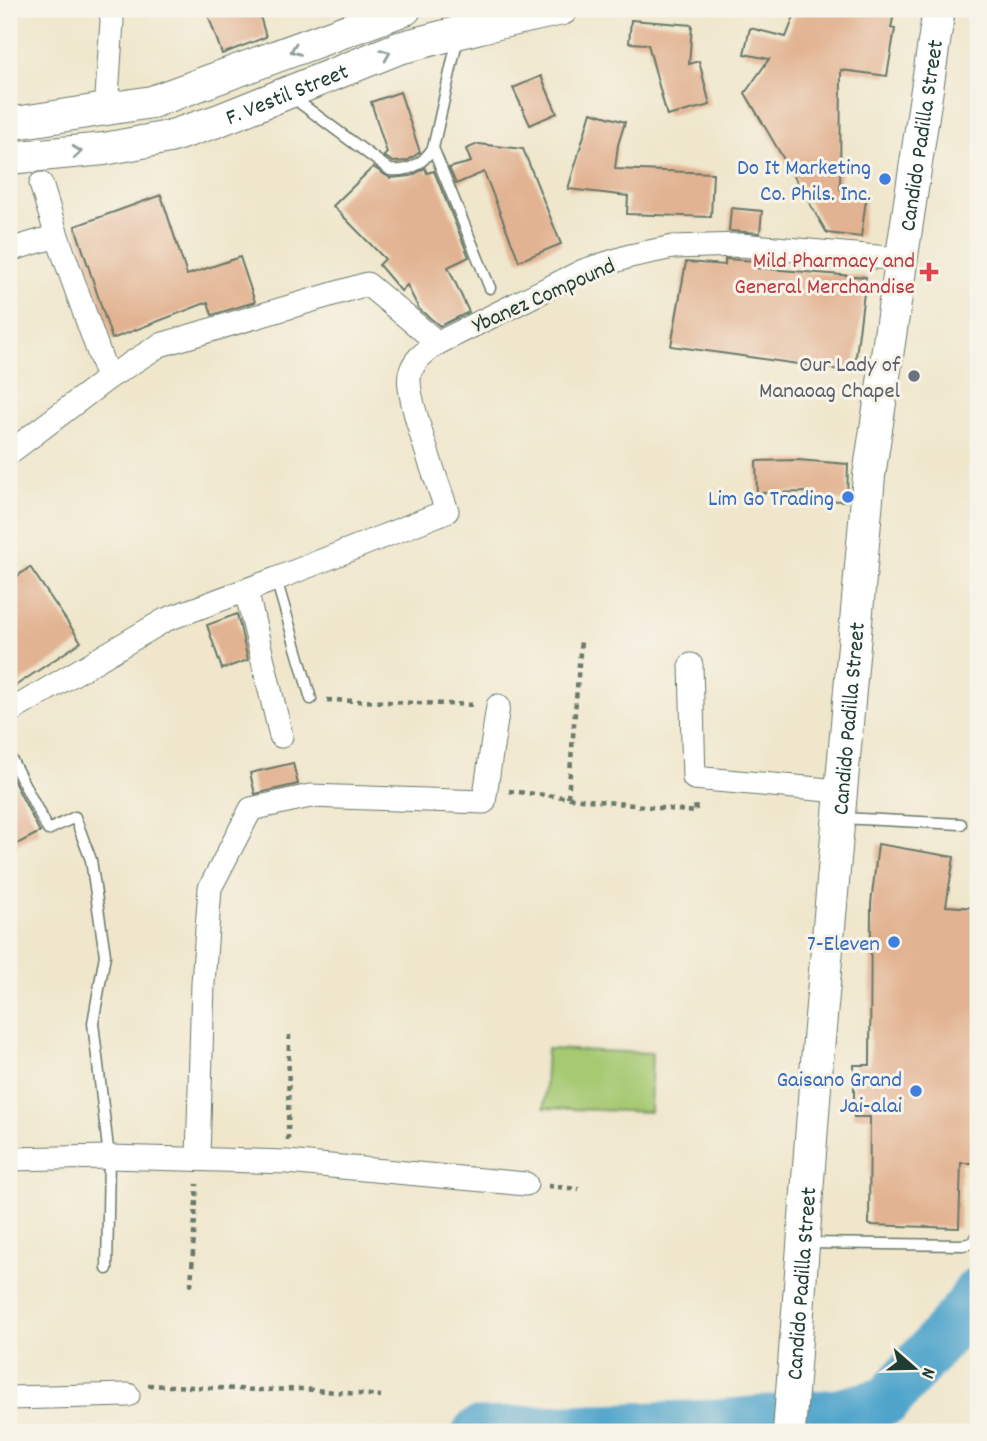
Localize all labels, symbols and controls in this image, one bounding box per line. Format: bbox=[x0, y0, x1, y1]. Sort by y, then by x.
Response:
street label: Candido Padilla Street bbox=[893, 38, 954, 234]
one-way arrow bbox=[290, 42, 302, 56]
one-way arrow bbox=[379, 48, 391, 62]
street label: F. Vestil Street bbox=[221, 57, 354, 136]
one-way arrow bbox=[71, 144, 83, 159]
place label: Do It Marketing Co. Phils. Inc. bbox=[737, 153, 871, 212]
marker: Do It Marketing Co. Phils. Inc. bbox=[877, 171, 893, 187]
place label: Mild Pharmacy and General Merchandise bbox=[734, 246, 915, 305]
street label: Ybanez Compound bbox=[468, 251, 621, 343]
marker: Mild Pharmacy and General Merchandise bbox=[921, 264, 937, 280]
place label: Our Lady of Manaoag Chapel bbox=[759, 350, 901, 409]
marker: Our Lady of Manaoag Chapel bbox=[906, 368, 922, 384]
place label: Lim Go Trading bbox=[708, 484, 834, 517]
marker: Lim Go Trading bbox=[840, 489, 856, 505]
street label: Candido Padilla Street bbox=[826, 621, 876, 817]
place label: 7-Eleven bbox=[807, 929, 880, 962]
marker: 7-Eleven bbox=[886, 934, 902, 950]
place label: Gaisano Grand Jai-alai bbox=[776, 1065, 902, 1124]
marker: Gaisano Grand Jai-alai bbox=[908, 1083, 924, 1099]
street label: Candido Padilla Street bbox=[780, 1186, 827, 1381]
north arrow bbox=[878, 1332, 948, 1402]
text: N bbox=[912, 1364, 941, 1382]

